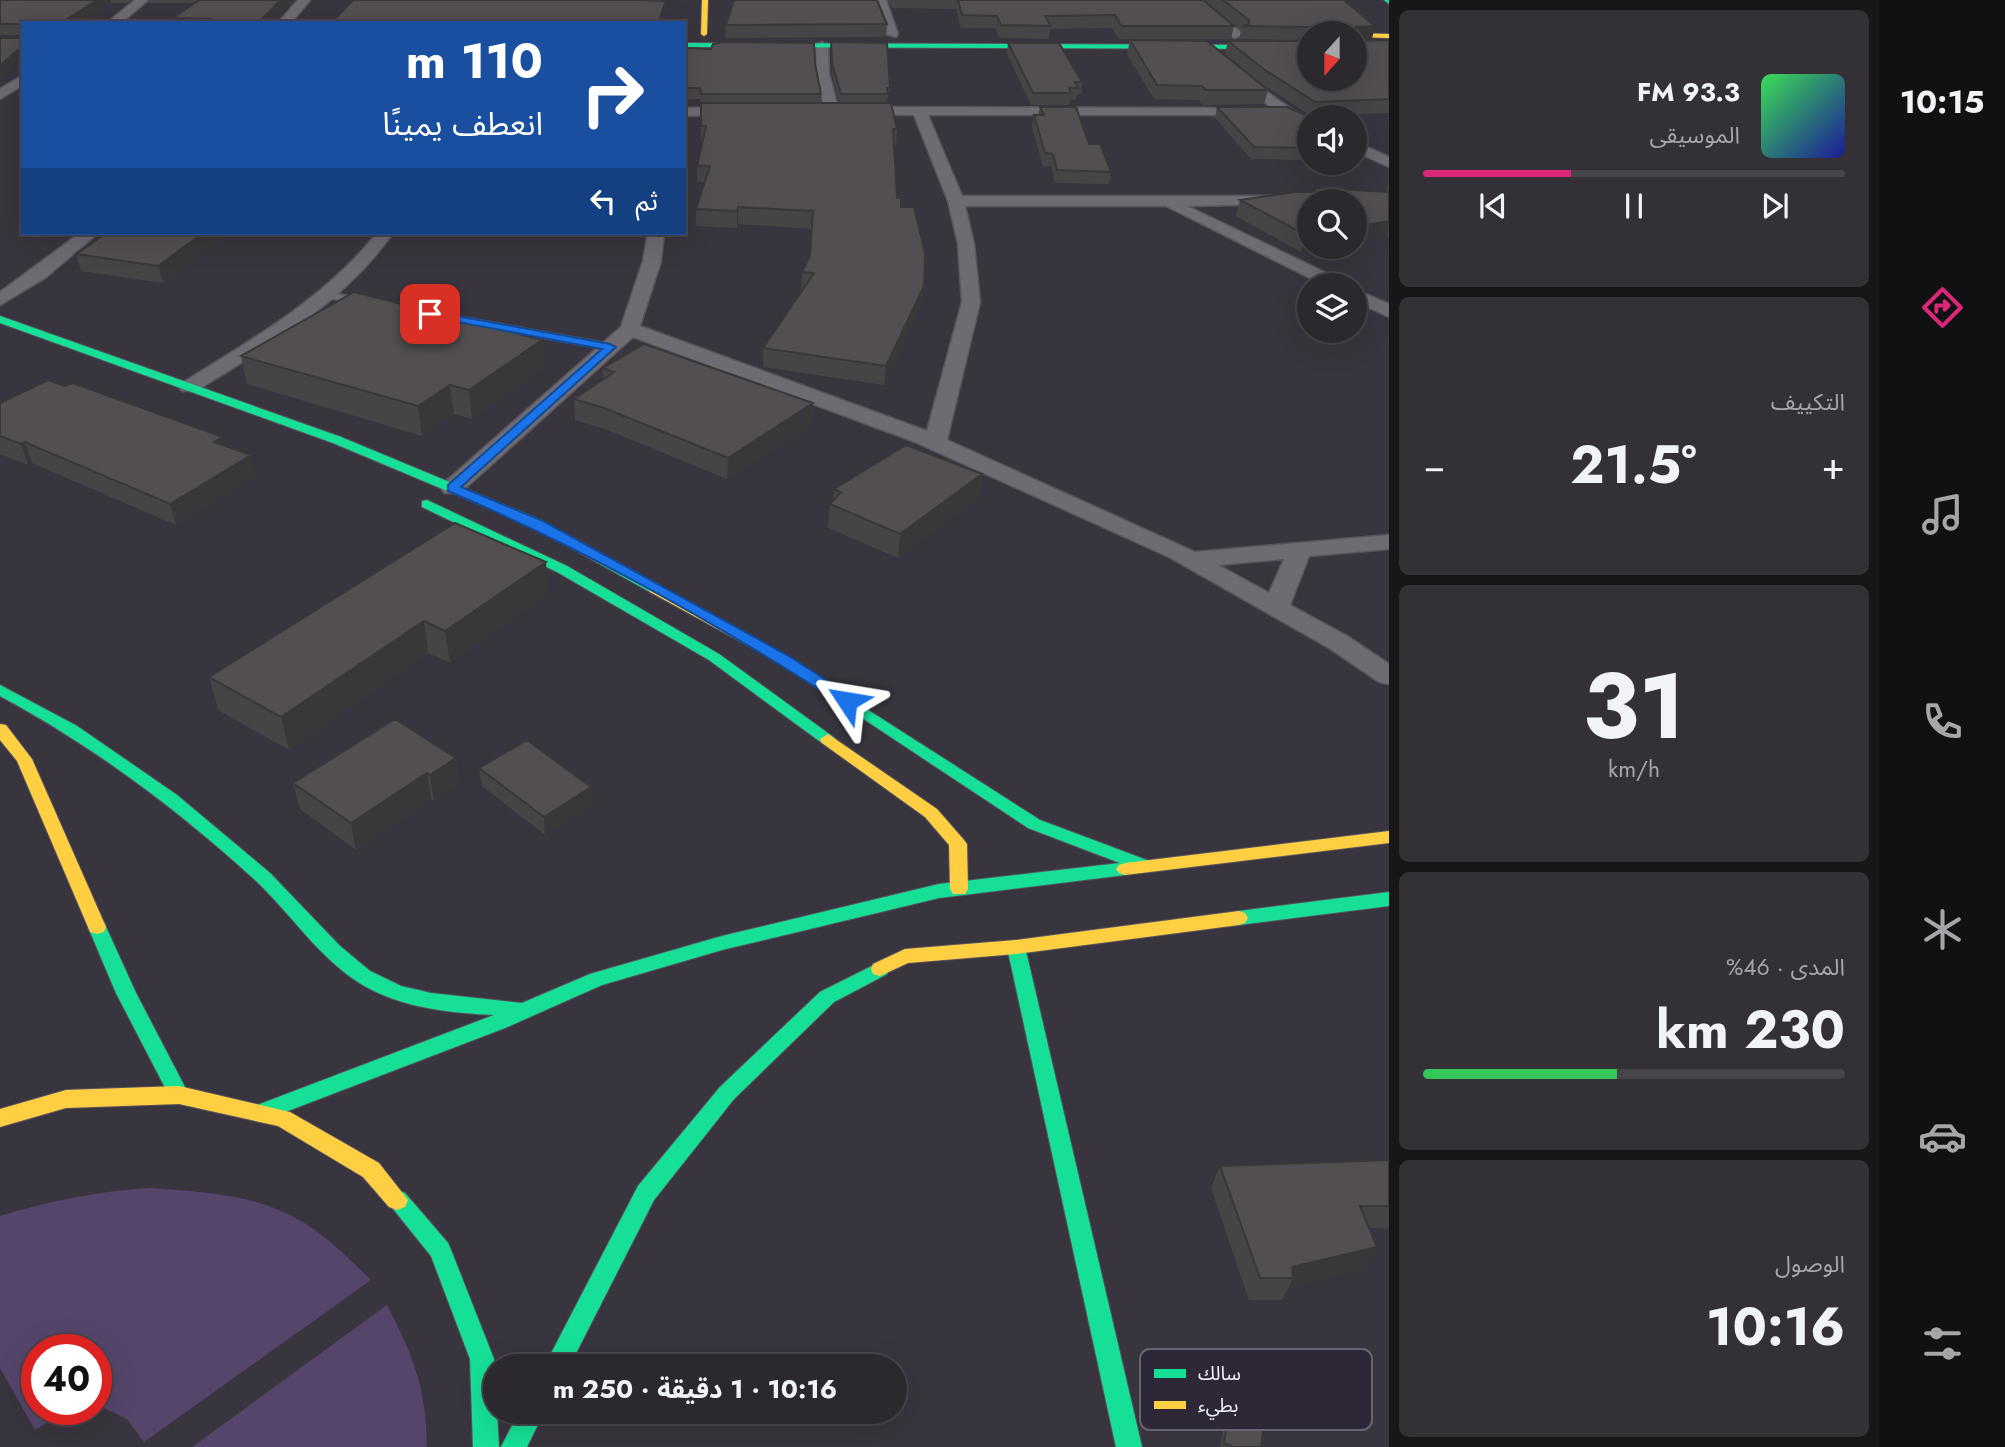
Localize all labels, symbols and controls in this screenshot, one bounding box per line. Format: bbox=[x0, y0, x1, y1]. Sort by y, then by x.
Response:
north arrow bbox=[1297, 21, 1367, 91]
map controls bbox=[1297, 21, 1367, 343]
text: 110 m bbox=[406, 26, 543, 96]
icon: right bbox=[567, 49, 658, 140]
text: 93.3 FM bbox=[1637, 73, 1740, 111]
text: 10:15 bbox=[1900, 79, 1984, 125]
text: انعطف يمينًا bbox=[382, 101, 543, 147]
button: sound bbox=[1297, 105, 1367, 175]
text: الموسيقى bbox=[1649, 118, 1740, 152]
icon: left bbox=[584, 182, 622, 220]
text: ثم bbox=[636, 182, 658, 220]
icon: previous bbox=[1474, 187, 1512, 225]
icon: pause bbox=[1615, 187, 1653, 225]
icon: next bbox=[1756, 187, 1794, 225]
button: search bbox=[1297, 189, 1367, 259]
button: layers bbox=[1297, 273, 1367, 343]
icon: directions bbox=[1918, 283, 1967, 332]
pin bbox=[400, 284, 460, 344]
icon: arrive bbox=[411, 295, 449, 333]
text: التكييف bbox=[1771, 385, 1845, 419]
text: 21.5° bbox=[1570, 427, 1697, 503]
text: − bbox=[1423, 438, 1445, 493]
text: + bbox=[1822, 438, 1845, 493]
icon: music bbox=[1918, 490, 1967, 539]
text: 31 bbox=[1583, 641, 1685, 772]
position arrow bbox=[810, 664, 884, 738]
icon: phone bbox=[1918, 697, 1967, 746]
text: km/h bbox=[1608, 752, 1660, 786]
icon: climate bbox=[1918, 905, 1967, 954]
text: المدى · 46% bbox=[1726, 950, 1845, 984]
text: 230 km bbox=[1656, 992, 1845, 1068]
icon: car bbox=[1918, 1112, 1967, 1161]
text: الوصول bbox=[1775, 1247, 1845, 1281]
text: 10:16 bbox=[1706, 1289, 1845, 1365]
icon: filters bbox=[1918, 1319, 1967, 1368]
speed limit sign: 40 bbox=[21, 1334, 112, 1425]
legend bbox=[1140, 1349, 1372, 1430]
text: سالك bbox=[1198, 1360, 1241, 1387]
text: 10:16 · 1 دقيقة · 250 m bbox=[553, 1370, 837, 1408]
text: بطيء bbox=[1198, 1392, 1238, 1420]

